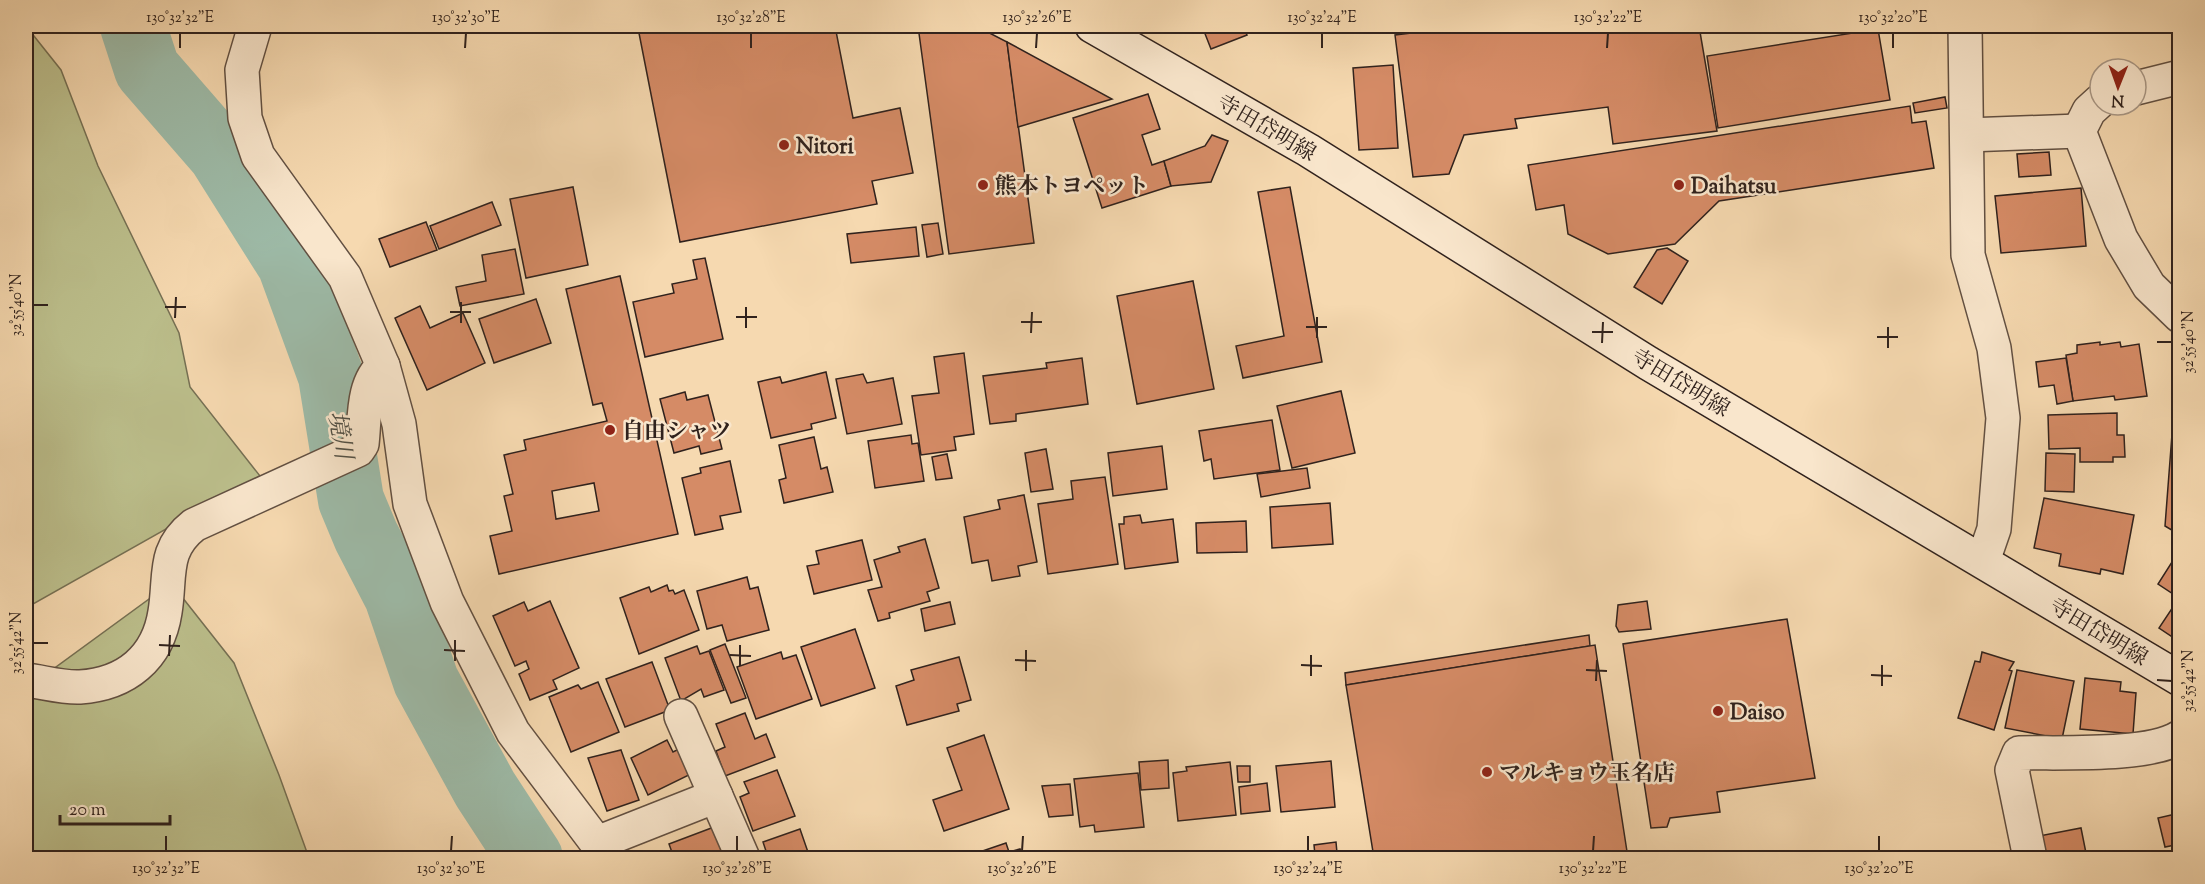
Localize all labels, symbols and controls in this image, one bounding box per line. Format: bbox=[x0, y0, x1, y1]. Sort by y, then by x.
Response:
text: 130°32'32"E bbox=[146, 8, 214, 29]
text: 130°32'30"E bbox=[432, 8, 500, 29]
text: 130°32'28"E bbox=[716, 8, 786, 29]
text: 130°32'26"E bbox=[1002, 8, 1072, 29]
text: 130°32'24"E bbox=[1287, 8, 1357, 29]
text: 130°32'22"E bbox=[1574, 8, 1642, 29]
text: 130°32'20"E bbox=[1858, 8, 1928, 29]
north arrow bbox=[2088, 57, 2148, 117]
street label: 寺田岱明線 bbox=[1210, 88, 1321, 171]
text: N bbox=[2111, 88, 2124, 111]
place label: Nitori bbox=[796, 132, 854, 164]
marker: Nitori bbox=[777, 138, 791, 152]
place label: 熊本トヨペット bbox=[995, 172, 1149, 204]
place label: Daihatsu bbox=[1691, 172, 1777, 204]
marker: 熊本トヨペット bbox=[976, 178, 990, 192]
marker: Daihatsu bbox=[1672, 178, 1686, 192]
text: 32°55'40"N bbox=[7, 274, 28, 336]
text: 32°55'40"N bbox=[2179, 311, 2200, 373]
street label: 寺田岱明線 bbox=[1624, 343, 1735, 427]
water label: 境川 bbox=[318, 409, 360, 465]
place label: 自由シャツ bbox=[622, 417, 732, 449]
marker: 自由シャツ bbox=[603, 423, 617, 437]
street label: 寺田岱明線 bbox=[2042, 592, 2153, 676]
text: 32°55'42"N bbox=[7, 612, 28, 674]
text: 32°55'42"N bbox=[2179, 650, 2200, 712]
place label: Daiso bbox=[1730, 698, 1785, 730]
marker: Daiso bbox=[1711, 704, 1725, 718]
place label: マルキョウ玉名店 bbox=[1499, 759, 1675, 791]
marker: マルキョウ玉名店 bbox=[1480, 765, 1494, 779]
scale bar bbox=[60, 788, 170, 826]
text: 20 m bbox=[69, 798, 106, 824]
text: 130°32'32"E bbox=[132, 859, 200, 880]
text: 130°32'30"E bbox=[417, 859, 485, 880]
text: 130°32'28"E bbox=[702, 859, 772, 880]
text: 130°32'26"E bbox=[987, 859, 1057, 880]
text: 130°32'24"E bbox=[1273, 859, 1343, 880]
text: 130°32'22"E bbox=[1559, 859, 1627, 880]
text: 130°32'20"E bbox=[1844, 859, 1914, 880]

